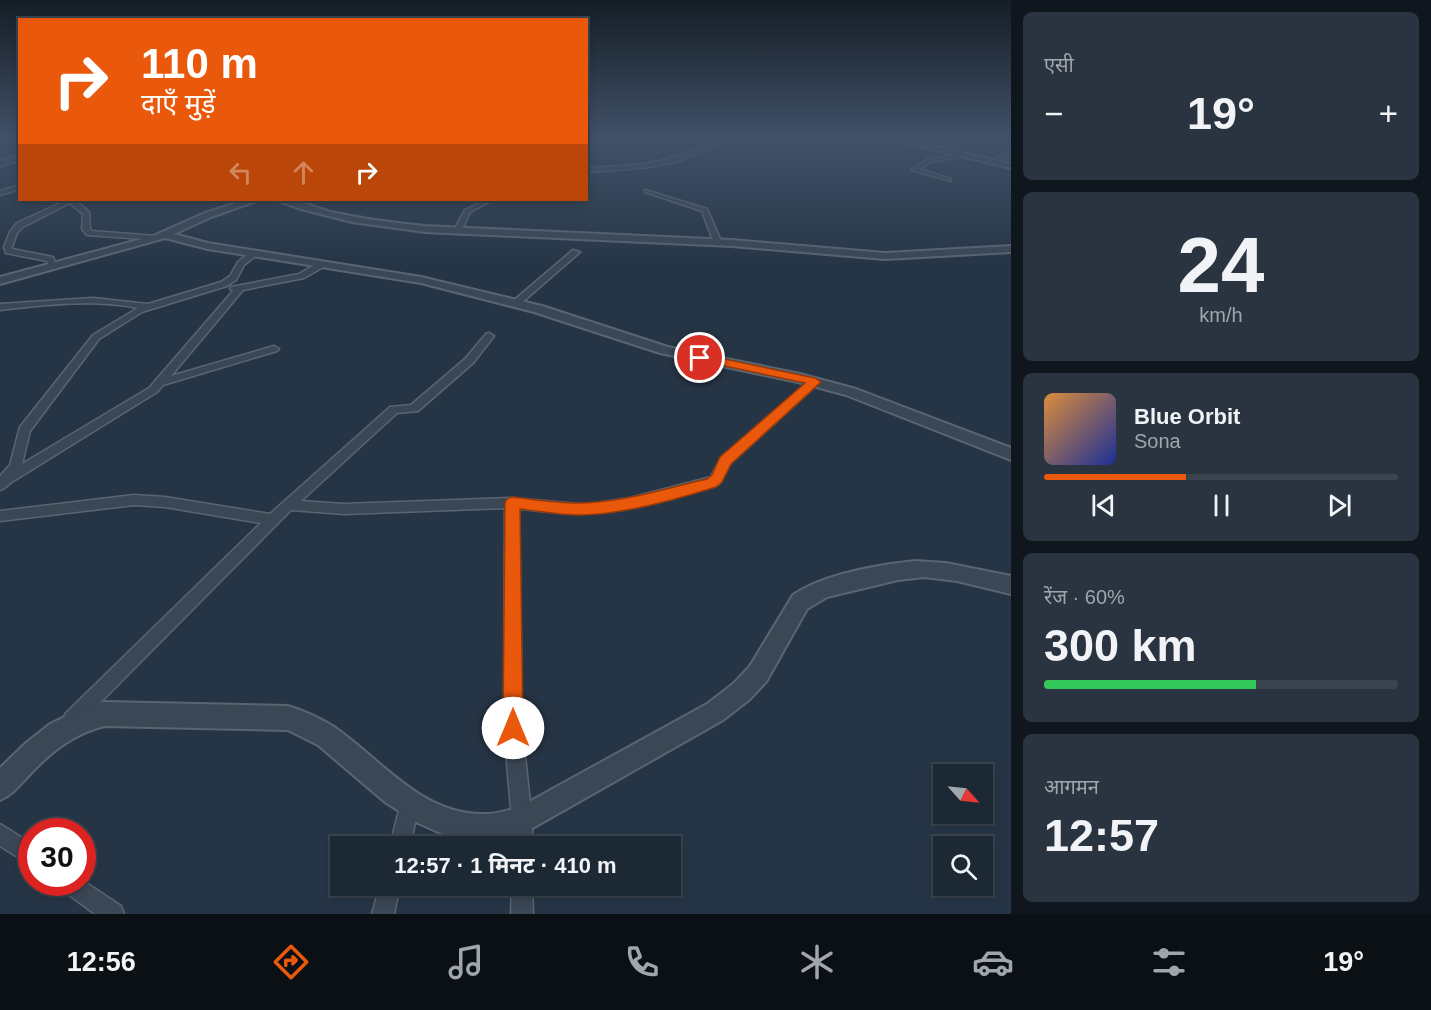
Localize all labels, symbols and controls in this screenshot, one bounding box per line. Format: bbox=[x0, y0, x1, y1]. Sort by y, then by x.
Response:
text: 110 m bbox=[141, 40, 258, 87]
icon: right bbox=[42, 42, 120, 120]
text: एसी bbox=[1044, 54, 1074, 76]
text: 19° bbox=[1187, 88, 1255, 139]
text: दाएँ मुड़ें bbox=[141, 89, 215, 119]
text: − bbox=[1044, 95, 1063, 132]
text: + bbox=[1379, 95, 1398, 132]
icon: left bbox=[224, 156, 257, 189]
icon: ahead bbox=[287, 156, 320, 189]
icon: right bbox=[350, 156, 383, 189]
text: 24 bbox=[1178, 221, 1264, 309]
text: km/h bbox=[1199, 304, 1243, 326]
pin bbox=[674, 332, 725, 383]
icon: arrive bbox=[683, 341, 716, 374]
text: Blue Orbit bbox=[1134, 404, 1240, 429]
text: Sona bbox=[1134, 430, 1181, 452]
icon: previous bbox=[1087, 489, 1120, 522]
icon: pause bbox=[1205, 489, 1238, 522]
icon: next bbox=[1323, 489, 1356, 522]
text: रेंज · 60% bbox=[1044, 586, 1125, 608]
text: 300 km bbox=[1044, 620, 1197, 671]
position arrow bbox=[481, 696, 545, 760]
north arrow bbox=[933, 764, 993, 824]
map controls bbox=[933, 764, 993, 896]
text: आगमन bbox=[1044, 776, 1099, 798]
text: 12:57 bbox=[1044, 810, 1159, 861]
speed limit sign: 30 bbox=[18, 818, 96, 896]
button: search bbox=[933, 836, 993, 896]
text: 12:57 · 1 मिनट · 410 m bbox=[394, 853, 617, 878]
icon: directions bbox=[270, 941, 312, 983]
icon: music bbox=[445, 941, 487, 983]
icon: phone bbox=[621, 941, 663, 983]
icon: climate bbox=[796, 941, 838, 983]
icon: car bbox=[972, 941, 1014, 983]
icon: filters bbox=[1148, 941, 1190, 983]
text: 12:56 bbox=[67, 947, 136, 977]
text: 19° bbox=[1323, 947, 1364, 977]

